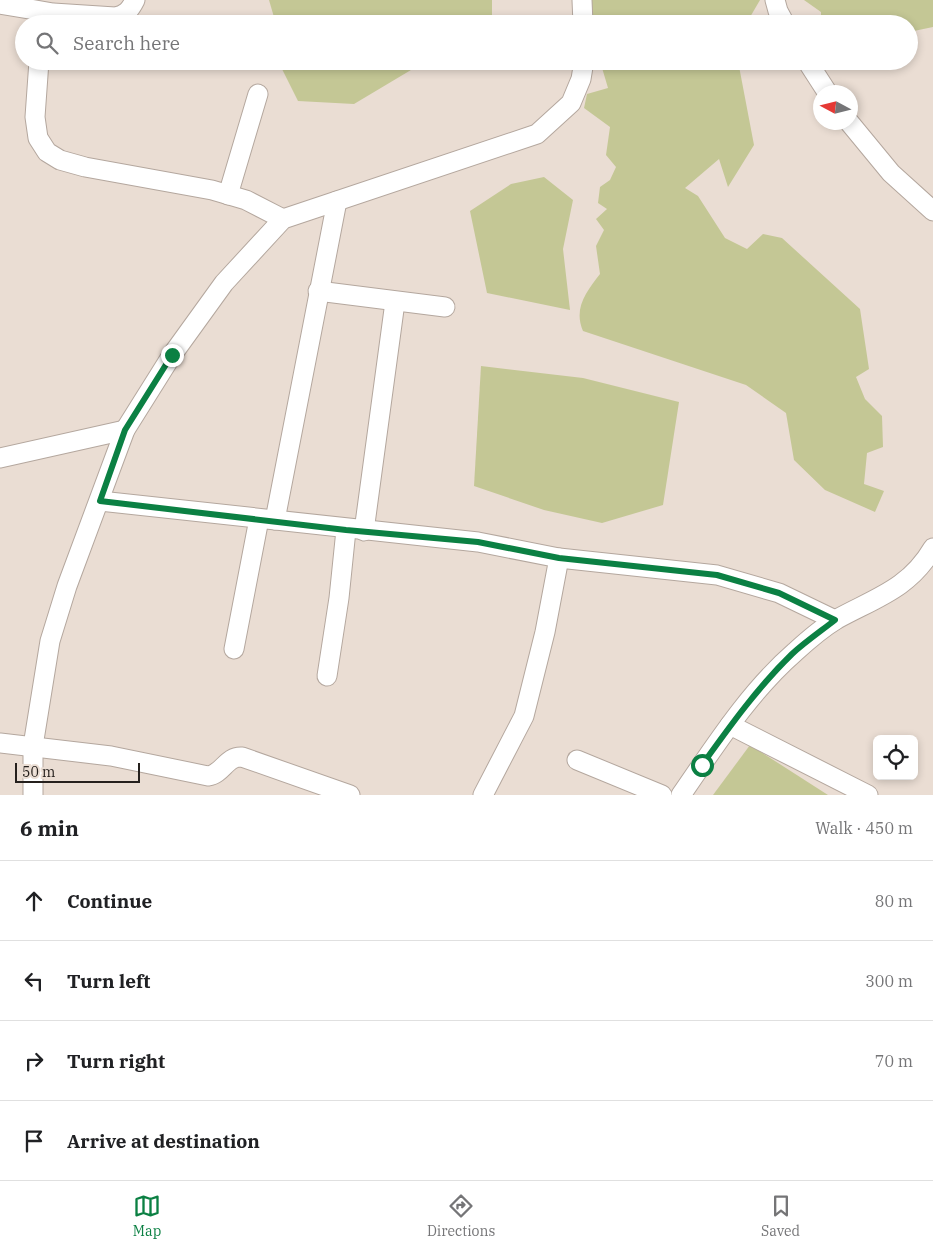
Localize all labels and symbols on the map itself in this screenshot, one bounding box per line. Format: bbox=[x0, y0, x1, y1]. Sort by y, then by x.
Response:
north arrow bbox=[813, 85, 858, 130]
route end bbox=[161, 344, 184, 367]
route start bbox=[691, 754, 714, 777]
scale bar bbox=[15, 760, 140, 783]

